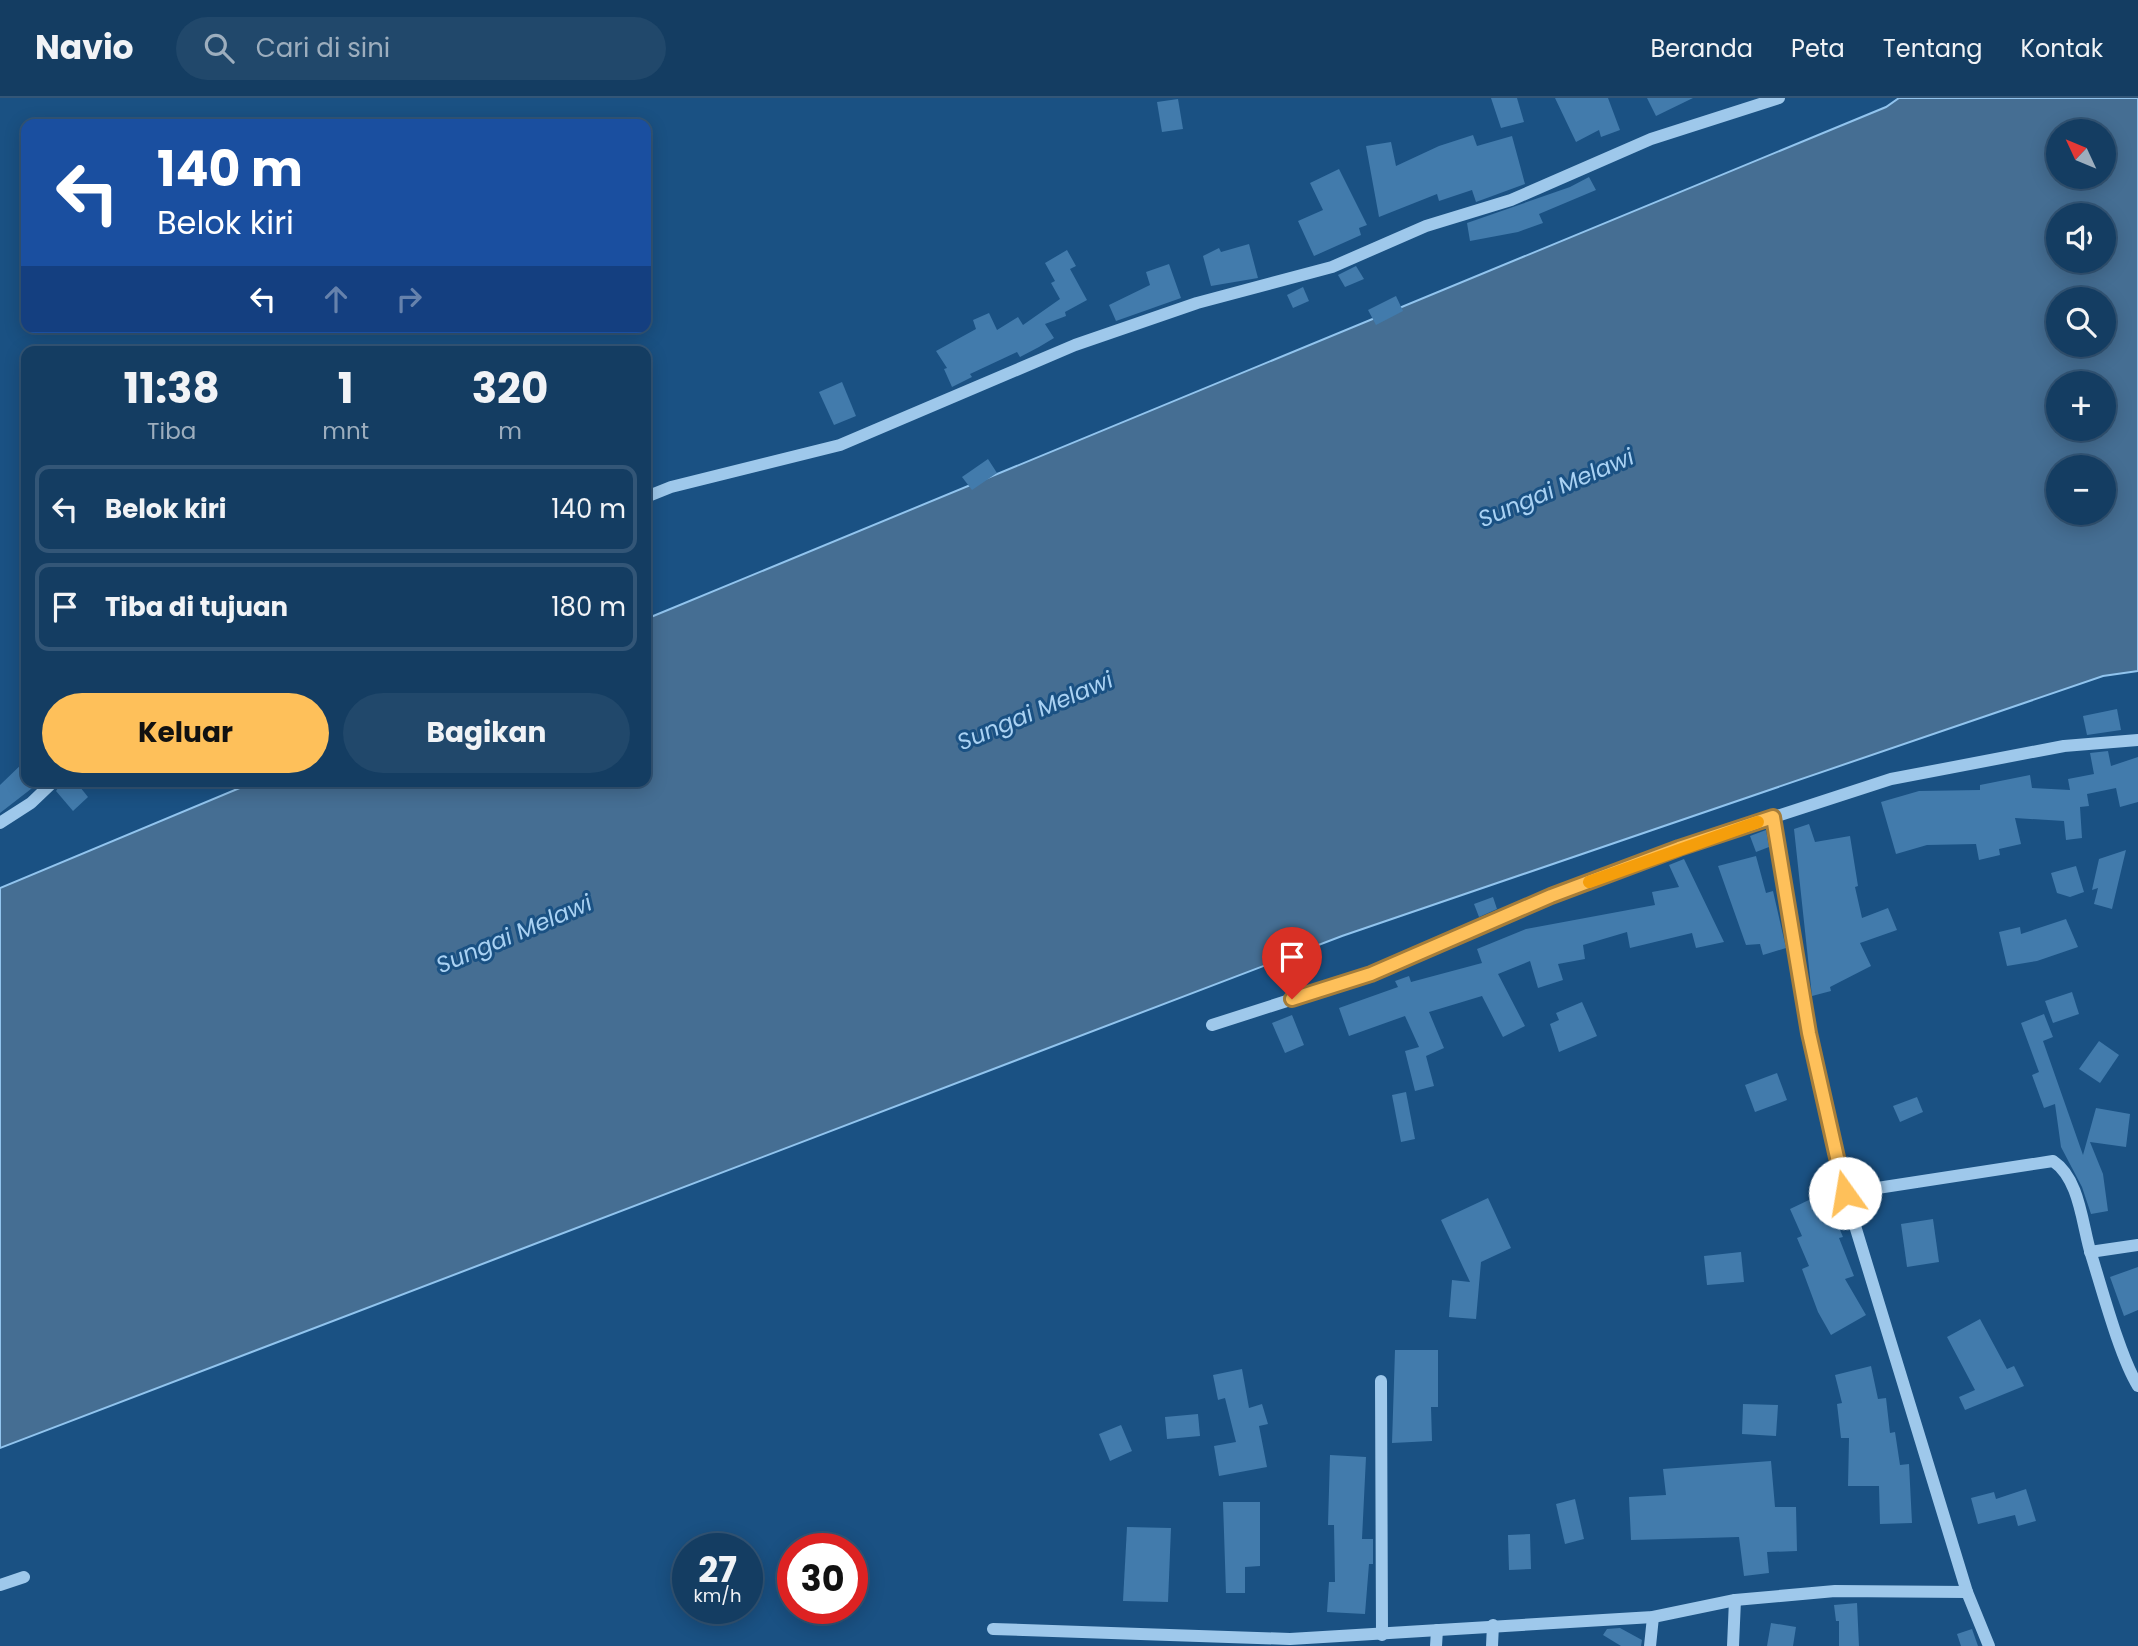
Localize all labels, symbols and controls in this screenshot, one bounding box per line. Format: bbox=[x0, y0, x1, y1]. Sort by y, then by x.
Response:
search box bbox=[176, 17, 666, 80]
text: Navio bbox=[35, 24, 134, 71]
icon: search bbox=[200, 29, 238, 67]
text: Cari di sini bbox=[256, 30, 390, 66]
text: Beranda bbox=[1650, 32, 1753, 65]
text: Peta bbox=[1791, 32, 1845, 65]
text: Tentang bbox=[1883, 32, 1983, 65]
text: Kontak bbox=[2021, 32, 2103, 65]
north arrow bbox=[2046, 119, 2116, 189]
map controls bbox=[2046, 119, 2116, 525]
text: 140 m bbox=[157, 135, 303, 203]
icon: left bbox=[42, 147, 133, 238]
text: Belok kiri bbox=[157, 200, 294, 245]
button: sound bbox=[2046, 203, 2116, 273]
icon: left bbox=[244, 280, 282, 318]
icon: ahead bbox=[317, 280, 355, 318]
icon: right bbox=[390, 280, 428, 318]
button: search bbox=[2046, 287, 2116, 357]
text: 11:38 bbox=[124, 359, 220, 418]
text: 1 bbox=[338, 359, 354, 418]
text: 320 bbox=[472, 359, 548, 418]
button: + bbox=[2046, 371, 2116, 441]
text: Tiba bbox=[147, 415, 196, 447]
text: mnt bbox=[322, 415, 369, 447]
text: m bbox=[498, 415, 522, 447]
water label: Sungai Melawi bbox=[1473, 441, 1639, 535]
button: − bbox=[2046, 455, 2116, 525]
icon: left bbox=[46, 490, 84, 528]
text: Belok kiri bbox=[105, 491, 227, 527]
text: 140 m bbox=[551, 491, 626, 527]
icon: arrive bbox=[46, 588, 84, 626]
text: Tiba di tujuan bbox=[105, 589, 288, 625]
text: 180 m bbox=[551, 589, 626, 625]
water label: Sungai Melawi bbox=[952, 664, 1118, 758]
button: Keluar bbox=[42, 693, 329, 773]
button: Bagikan bbox=[343, 693, 630, 773]
water label: Sungai Melawi bbox=[431, 887, 597, 981]
pin bbox=[1262, 927, 1322, 999]
icon: arrive bbox=[1273, 938, 1311, 976]
position arrow bbox=[1808, 1156, 1882, 1230]
speed limit sign: 30 bbox=[777, 1533, 868, 1624]
text: 27 bbox=[698, 1545, 737, 1594]
text: km/h bbox=[694, 1583, 741, 1608]

